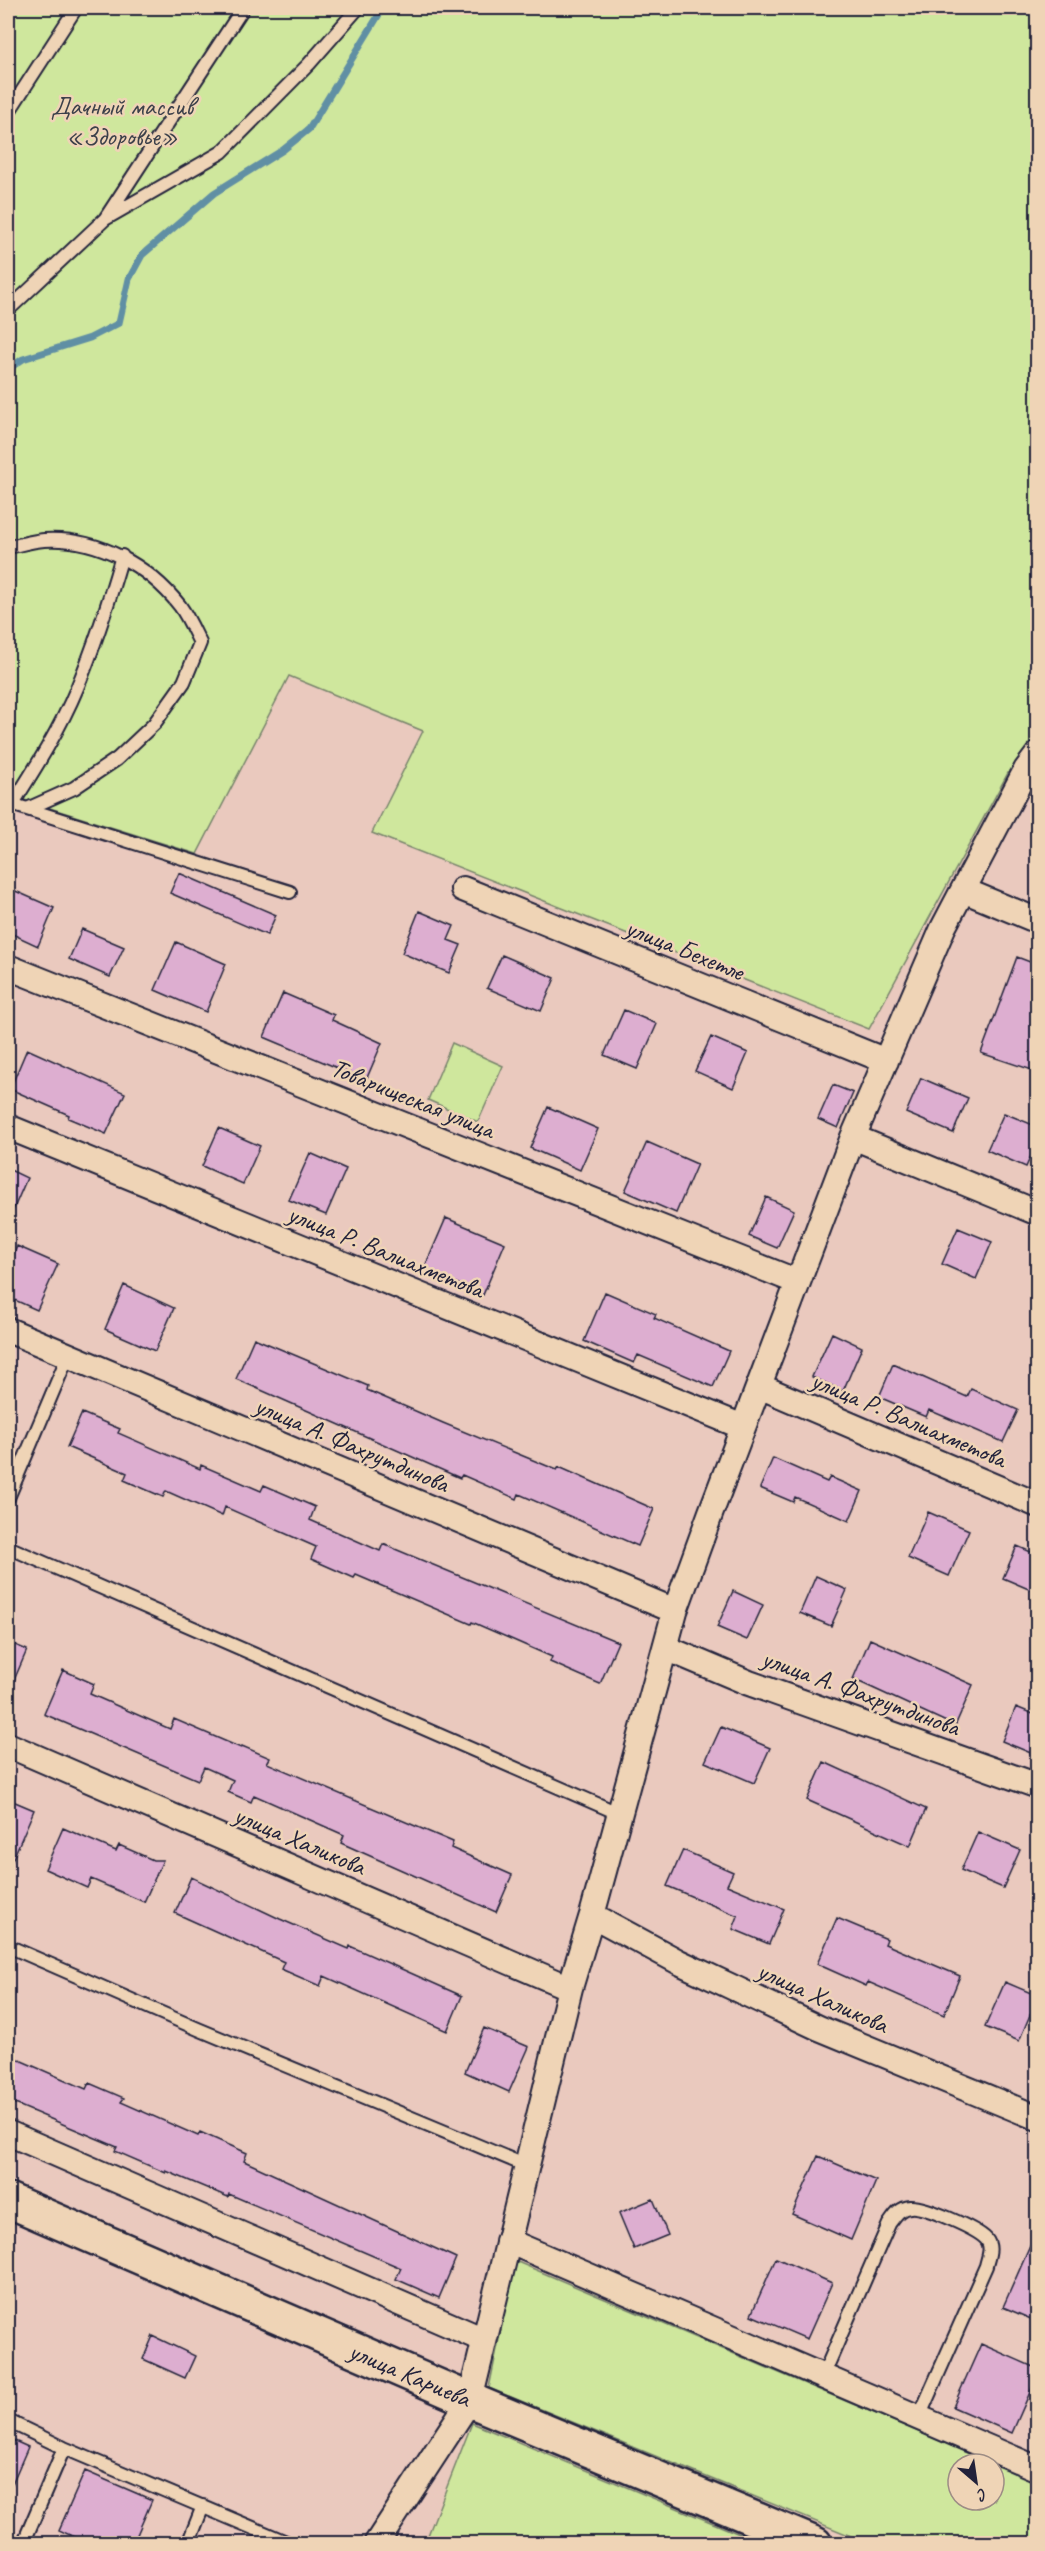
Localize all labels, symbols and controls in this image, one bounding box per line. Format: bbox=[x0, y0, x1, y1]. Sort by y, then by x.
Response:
park label: Дачный массив «Здоровье» bbox=[51, 90, 199, 153]
street label: улица Бехетле bbox=[619, 910, 750, 989]
street label: Товарищеская улица bbox=[326, 1051, 501, 1147]
street label: улица Р. Валиахметова bbox=[281, 1196, 491, 1307]
street label: улица Р. Валиахметова bbox=[805, 1363, 1013, 1476]
street label: улица А. Фахрутдинова bbox=[248, 1388, 455, 1501]
street label: улица А. Фахрутдинова bbox=[756, 1641, 965, 1744]
street label: улица Халикова bbox=[227, 1797, 372, 1884]
street label: улица Халикова bbox=[751, 1953, 895, 2042]
street label: улица Кариева bbox=[342, 2333, 477, 2415]
north arrow bbox=[946, 2452, 1006, 2512]
text: С bbox=[973, 2484, 991, 2506]

